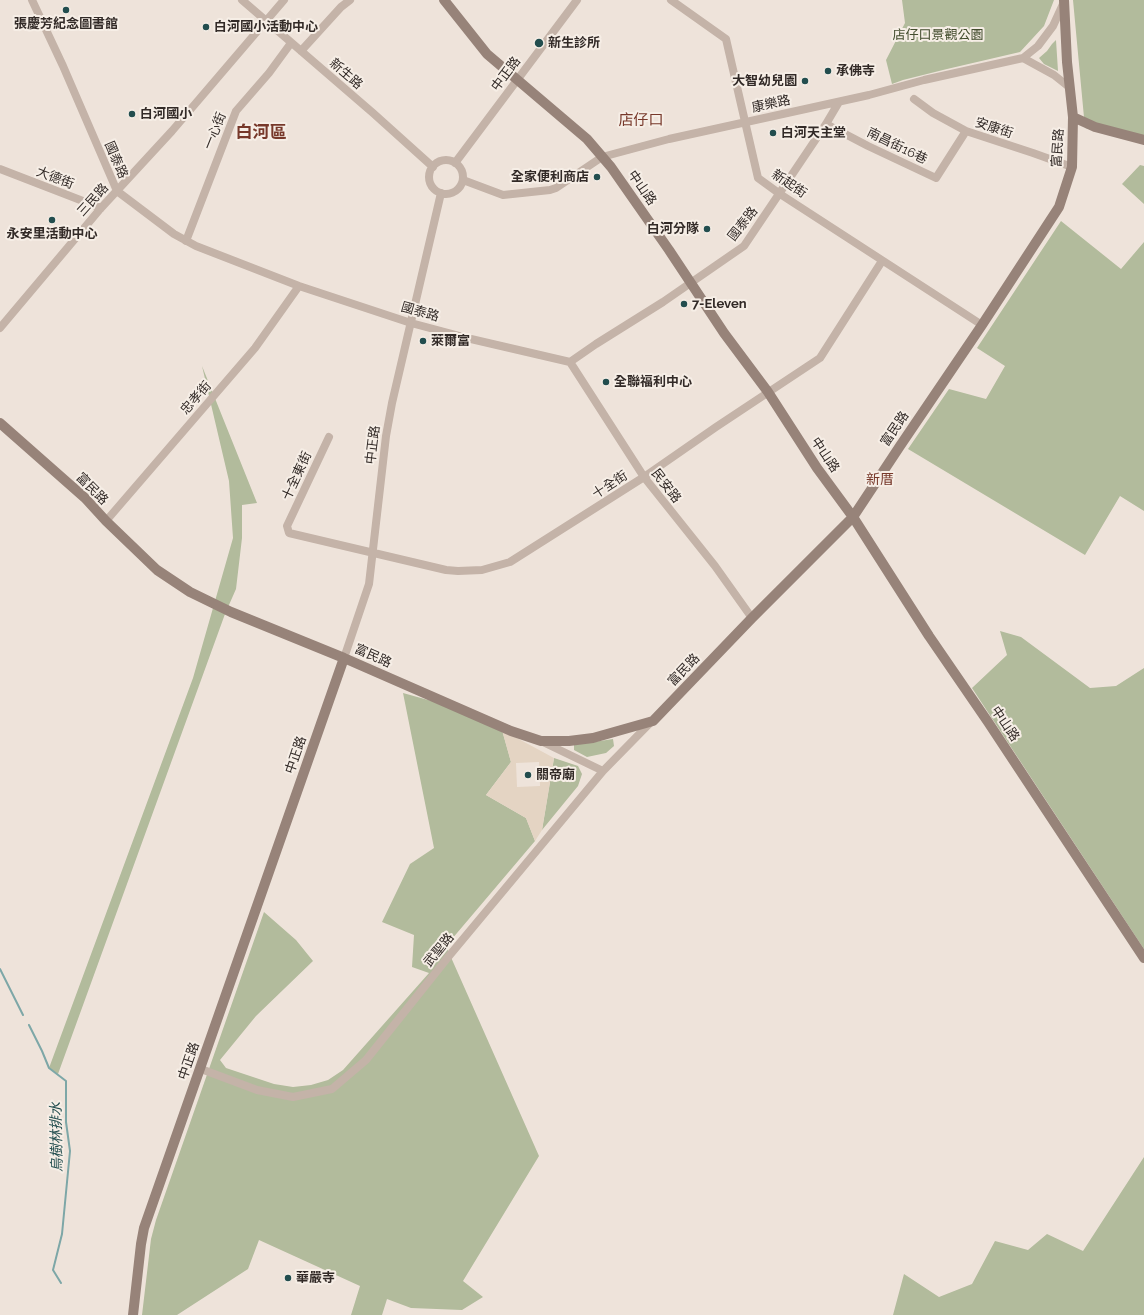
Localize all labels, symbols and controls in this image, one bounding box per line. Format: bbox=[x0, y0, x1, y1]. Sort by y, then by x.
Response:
marker: 張慶芳紀念圖書館 bbox=[61, 5, 71, 15]
place label: 張慶芳紀念圖書館 bbox=[14, 16, 118, 32]
place label: 白河國小活動中心 bbox=[214, 19, 318, 35]
marker: 白河國小活動中心 bbox=[201, 22, 211, 32]
park label: 店仔口景觀公園 bbox=[893, 27, 983, 43]
place label: 新生診所 bbox=[548, 35, 600, 51]
marker: 新生診所 bbox=[533, 37, 545, 49]
street label: 中正路 bbox=[488, 54, 524, 94]
street label: 新生路 bbox=[326, 55, 366, 93]
place label: 承佛寺 bbox=[836, 63, 875, 79]
marker: 承佛寺 bbox=[823, 66, 833, 76]
place label: 大智幼兒園 bbox=[732, 73, 797, 89]
marker: 大智幼兒園 bbox=[800, 76, 810, 86]
street label: 康樂路 bbox=[750, 92, 792, 116]
place label: 白河國小 bbox=[140, 106, 192, 122]
marker: 白河國小 bbox=[127, 109, 137, 119]
street label: 一心街 bbox=[200, 110, 230, 152]
district label: 店仔口 bbox=[619, 111, 663, 129]
street label: 安康街 bbox=[973, 115, 1015, 141]
district label: 白河區 bbox=[236, 123, 286, 143]
place label: 白河天主堂 bbox=[781, 125, 846, 141]
street label: 南昌街16巷 bbox=[864, 125, 930, 167]
marker: 白河天主堂 bbox=[768, 128, 778, 138]
street label: 富民路 bbox=[1049, 128, 1067, 168]
street label: 國泰路 bbox=[101, 139, 131, 181]
street label: 大德街 bbox=[34, 164, 76, 192]
street label: 新起街 bbox=[768, 167, 810, 201]
street label: 中山路 bbox=[624, 168, 660, 208]
place label: 全家便利商店 bbox=[511, 169, 589, 185]
marker: 全家便利商店 bbox=[592, 172, 602, 182]
street label: 三民路 bbox=[74, 180, 112, 220]
street label: 國泰路 bbox=[725, 204, 761, 244]
marker: 永安里活動中心 bbox=[47, 215, 57, 225]
place label: 白河分隊 bbox=[647, 221, 699, 237]
marker: 白河分隊 bbox=[702, 224, 712, 234]
place label: 永安里活動中心 bbox=[7, 226, 97, 242]
place label: 7-Eleven bbox=[692, 296, 747, 312]
street label: 國泰路 bbox=[399, 299, 441, 325]
marker: 7-Eleven bbox=[679, 299, 689, 309]
place label: 萊爾富 bbox=[431, 333, 470, 349]
marker: 萊爾富 bbox=[418, 336, 428, 346]
place label: 全聯福利中心 bbox=[614, 374, 692, 390]
marker: 全聯福利中心 bbox=[601, 377, 611, 387]
street label: 忠孝街 bbox=[177, 378, 215, 418]
street label: 富民路 bbox=[878, 408, 912, 450]
street label: 中正路 bbox=[363, 425, 383, 465]
street label: 中山路 bbox=[808, 434, 842, 476]
street label: 十全東街 bbox=[279, 449, 315, 503]
street label: 民安路 bbox=[648, 466, 684, 506]
street label: 十全街 bbox=[589, 468, 631, 502]
street label: 富民路 bbox=[73, 470, 111, 508]
district label: 新厝 bbox=[866, 472, 894, 488]
street label: 富民路 bbox=[352, 641, 394, 671]
street label: 富民路 bbox=[665, 651, 703, 689]
street label: 中山路 bbox=[988, 703, 1022, 745]
street label: 中正路 bbox=[282, 734, 310, 776]
place label: 關帝廟 bbox=[536, 767, 575, 783]
marker: 關帝廟 bbox=[523, 770, 533, 780]
street label: 武聖路 bbox=[421, 930, 457, 970]
street label: 中正路 bbox=[175, 1040, 203, 1082]
water label: 烏樹林排水 bbox=[48, 1102, 66, 1172]
place label: 華嚴寺 bbox=[296, 1270, 335, 1286]
marker: 華嚴寺 bbox=[283, 1273, 293, 1283]

